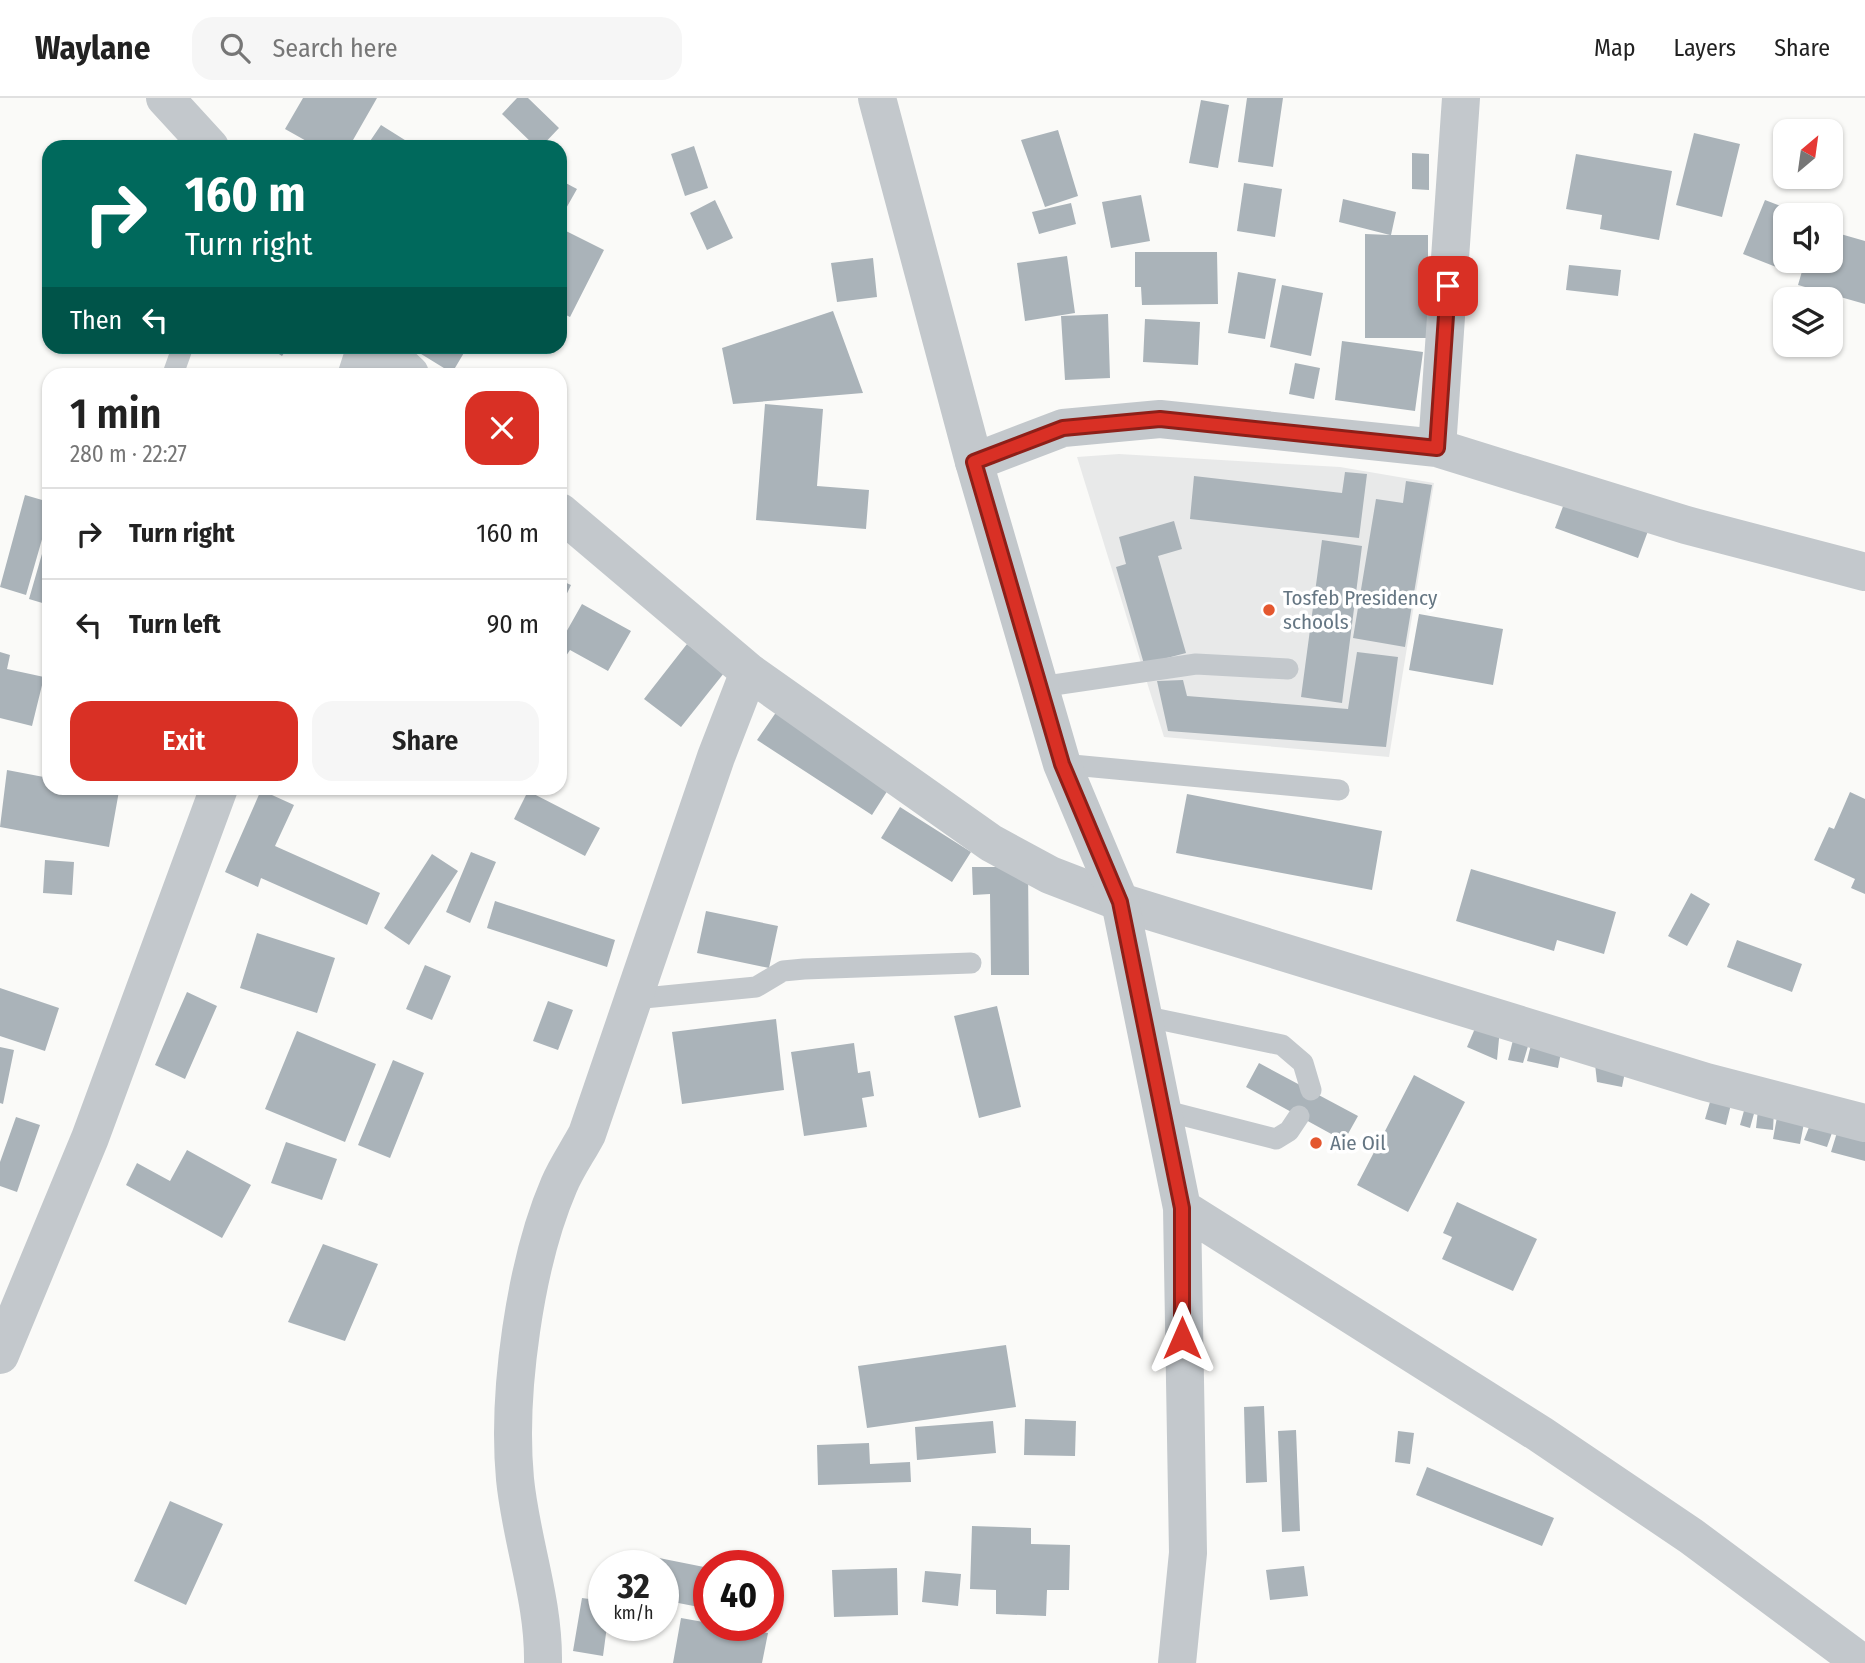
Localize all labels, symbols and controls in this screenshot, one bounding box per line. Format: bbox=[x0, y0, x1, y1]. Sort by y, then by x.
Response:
search box bbox=[192, 17, 682, 80]
text: Waylane bbox=[35, 28, 150, 68]
icon: search bbox=[216, 29, 254, 67]
text: Search here bbox=[272, 33, 398, 64]
text: Map bbox=[1594, 34, 1636, 62]
text: Layers bbox=[1674, 34, 1736, 62]
text: Share bbox=[1774, 34, 1830, 62]
north arrow bbox=[1773, 119, 1843, 189]
map controls bbox=[1773, 119, 1843, 357]
text: 160 m bbox=[185, 165, 306, 224]
icon: right bbox=[70, 168, 161, 259]
button: sound bbox=[1773, 203, 1843, 273]
text: Turn right bbox=[185, 225, 312, 263]
pin bbox=[1418, 256, 1478, 316]
icon: arrive bbox=[1429, 267, 1467, 305]
button: layers bbox=[1773, 287, 1843, 357]
icon: left bbox=[136, 301, 174, 339]
text: Then bbox=[70, 305, 122, 336]
text: 1 min bbox=[70, 389, 161, 439]
button: close bbox=[465, 391, 539, 465]
text: 280 m · 22:27 bbox=[70, 440, 187, 468]
icon: right bbox=[70, 515, 108, 553]
text: Turn right bbox=[129, 518, 235, 549]
text: 160 m bbox=[476, 518, 539, 549]
place label: Tosfeb Presidency schools bbox=[1283, 585, 1438, 635]
marker: Tosfeb Presidency schools bbox=[1261, 602, 1277, 618]
icon: left bbox=[70, 606, 108, 644]
text: Turn left bbox=[129, 609, 221, 640]
text: 90 m bbox=[487, 609, 539, 640]
button: Exit bbox=[70, 701, 298, 781]
button: Share bbox=[312, 701, 539, 781]
place label: Aie Oil bbox=[1330, 1130, 1386, 1156]
marker: Aie Oil bbox=[1308, 1135, 1324, 1151]
position arrow bbox=[1145, 1301, 1219, 1375]
speed limit sign: 40 bbox=[693, 1550, 784, 1641]
text: 32 bbox=[617, 1565, 650, 1607]
text: km/h bbox=[613, 1602, 654, 1624]

